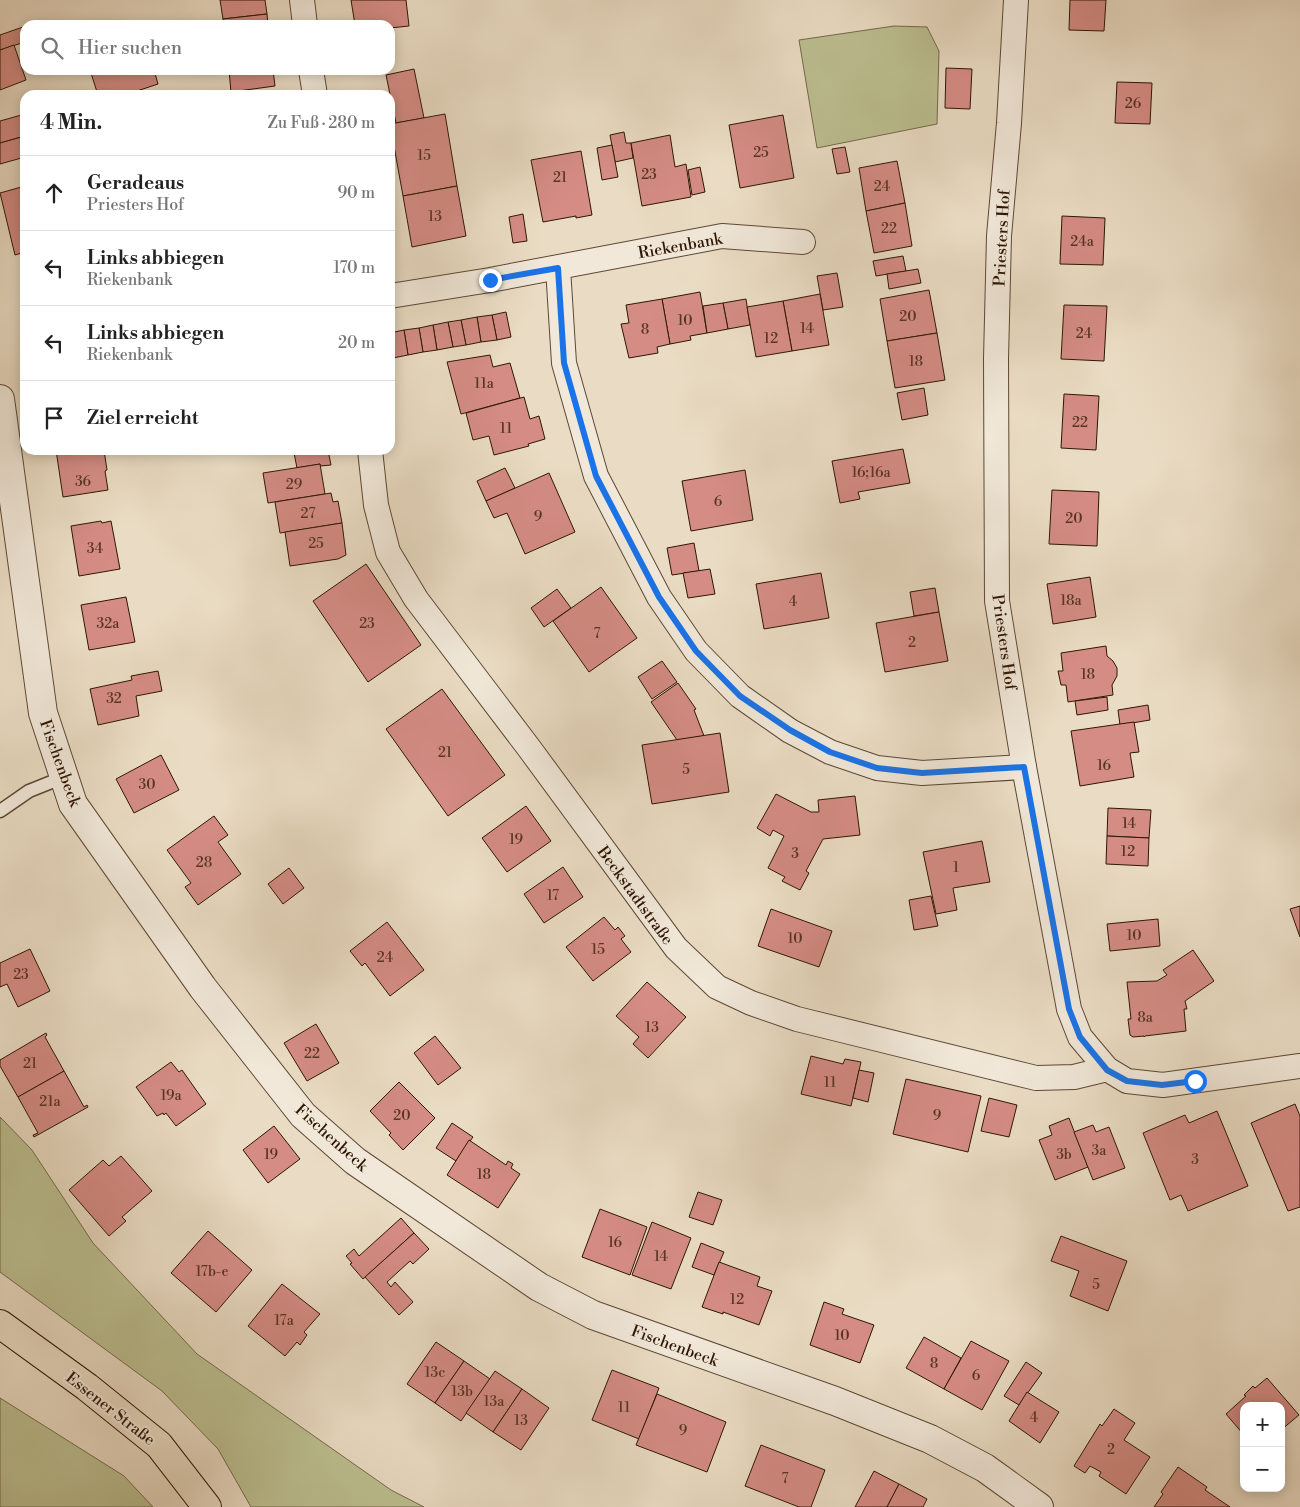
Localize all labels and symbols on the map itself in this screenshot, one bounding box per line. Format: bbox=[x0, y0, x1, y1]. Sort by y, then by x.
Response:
house number: 26 bbox=[1125, 95, 1142, 113]
house number: 25 bbox=[753, 144, 769, 162]
house number: 15 bbox=[417, 147, 431, 165]
house number: 23 bbox=[641, 166, 657, 184]
house number: 21 bbox=[553, 169, 567, 187]
house number: 24 bbox=[874, 178, 890, 196]
street label: Priesters Hof bbox=[989, 188, 1015, 287]
house number: 13 bbox=[428, 208, 442, 226]
house number: 22 bbox=[881, 220, 897, 238]
street label: Riekenbank bbox=[636, 228, 726, 263]
house number: 24a bbox=[1070, 233, 1095, 251]
route end bbox=[479, 269, 502, 292]
house number: 20 bbox=[899, 308, 917, 326]
house number: 10 bbox=[678, 312, 692, 330]
house number: 14 bbox=[800, 320, 814, 338]
house number: 8 bbox=[641, 321, 649, 339]
house number: 24 bbox=[1076, 325, 1092, 343]
house number: 12 bbox=[764, 330, 778, 348]
house number: 18 bbox=[909, 353, 923, 371]
house number: 11a bbox=[474, 375, 495, 393]
house number: 22 bbox=[1072, 414, 1088, 432]
house number: 11 bbox=[500, 420, 512, 438]
house number: 16;16a bbox=[851, 464, 891, 482]
house number: 36 bbox=[75, 473, 92, 491]
house number: 29 bbox=[286, 476, 302, 494]
house number: 6 bbox=[714, 493, 723, 511]
house number: 27 bbox=[301, 505, 315, 523]
house number: 9 bbox=[534, 508, 542, 526]
house number: 20 bbox=[1065, 510, 1083, 528]
house number: 25 bbox=[308, 535, 324, 553]
house number: 34 bbox=[87, 540, 103, 558]
house number: 18a bbox=[1060, 592, 1083, 610]
house number: 4 bbox=[789, 593, 797, 611]
street label: Priesters Hof bbox=[987, 593, 1021, 693]
house number: 32a bbox=[97, 615, 120, 633]
house number: 23 bbox=[359, 615, 375, 633]
house number: 7 bbox=[593, 625, 601, 643]
house number: 2 bbox=[908, 634, 916, 652]
house number: 18 bbox=[1081, 666, 1095, 684]
house number: 32 bbox=[106, 690, 122, 708]
street label: Fischenbeck bbox=[35, 717, 86, 811]
house number: 21 bbox=[438, 744, 452, 762]
house number: 16 bbox=[1097, 757, 1112, 775]
house number: 5 bbox=[682, 761, 690, 779]
house number: 30 bbox=[138, 776, 156, 794]
house number: 14 bbox=[1122, 815, 1136, 833]
house number: 19 bbox=[509, 831, 523, 849]
street label: Beckstadtstraße bbox=[592, 842, 678, 949]
house number: 12 bbox=[1121, 843, 1135, 861]
house number: 3 bbox=[791, 845, 799, 863]
house number: 28 bbox=[196, 854, 212, 872]
house number: 1 bbox=[953, 859, 959, 877]
house number: 17 bbox=[547, 887, 559, 905]
house number: 10 bbox=[1127, 927, 1141, 945]
house number: 10 bbox=[788, 930, 802, 948]
house number: 15 bbox=[591, 941, 605, 959]
house number: 24 bbox=[377, 949, 393, 967]
house number: 23 bbox=[13, 966, 29, 984]
house number: 8a bbox=[1137, 1009, 1154, 1027]
house number: 13 bbox=[645, 1019, 659, 1037]
house number: 22 bbox=[304, 1045, 320, 1063]
house number: 21 bbox=[23, 1055, 37, 1073]
route start bbox=[1184, 1070, 1207, 1093]
house number: 11 bbox=[824, 1074, 836, 1092]
house number: 19a bbox=[160, 1087, 182, 1105]
house number: 21a bbox=[39, 1093, 62, 1111]
street label: Fischenbeck bbox=[291, 1100, 373, 1177]
house number: 20 bbox=[393, 1107, 411, 1125]
house number: 9 bbox=[933, 1107, 941, 1125]
house number: 3a bbox=[1092, 1142, 1107, 1160]
house number: 19 bbox=[264, 1146, 278, 1164]
house number: 3b bbox=[1056, 1146, 1072, 1164]
house number: 3 bbox=[1191, 1151, 1199, 1169]
house number: 18 bbox=[477, 1166, 491, 1184]
house number: 16 bbox=[608, 1234, 623, 1252]
house number: 14 bbox=[654, 1248, 668, 1266]
house number: 17b-e bbox=[196, 1263, 228, 1281]
house number: 5 bbox=[1092, 1276, 1100, 1294]
house number: 12 bbox=[730, 1291, 744, 1309]
house number: 17a bbox=[274, 1312, 295, 1330]
street label: Fischenbeck bbox=[628, 1321, 723, 1372]
house number: 10 bbox=[835, 1327, 849, 1345]
house number: 8 bbox=[930, 1355, 938, 1373]
house number: 13c bbox=[425, 1364, 445, 1382]
house number: 6 bbox=[972, 1367, 981, 1385]
street label: Essener Straße bbox=[62, 1368, 159, 1450]
house number: 13b bbox=[451, 1383, 473, 1401]
house number: 13a bbox=[484, 1393, 505, 1411]
house number: 11 bbox=[618, 1399, 630, 1417]
house number: 4 bbox=[1030, 1409, 1038, 1427]
house number: 13 bbox=[514, 1412, 528, 1430]
house number: 9 bbox=[679, 1422, 687, 1440]
house number: 2 bbox=[1107, 1441, 1115, 1459]
house number: 7 bbox=[781, 1470, 789, 1488]

